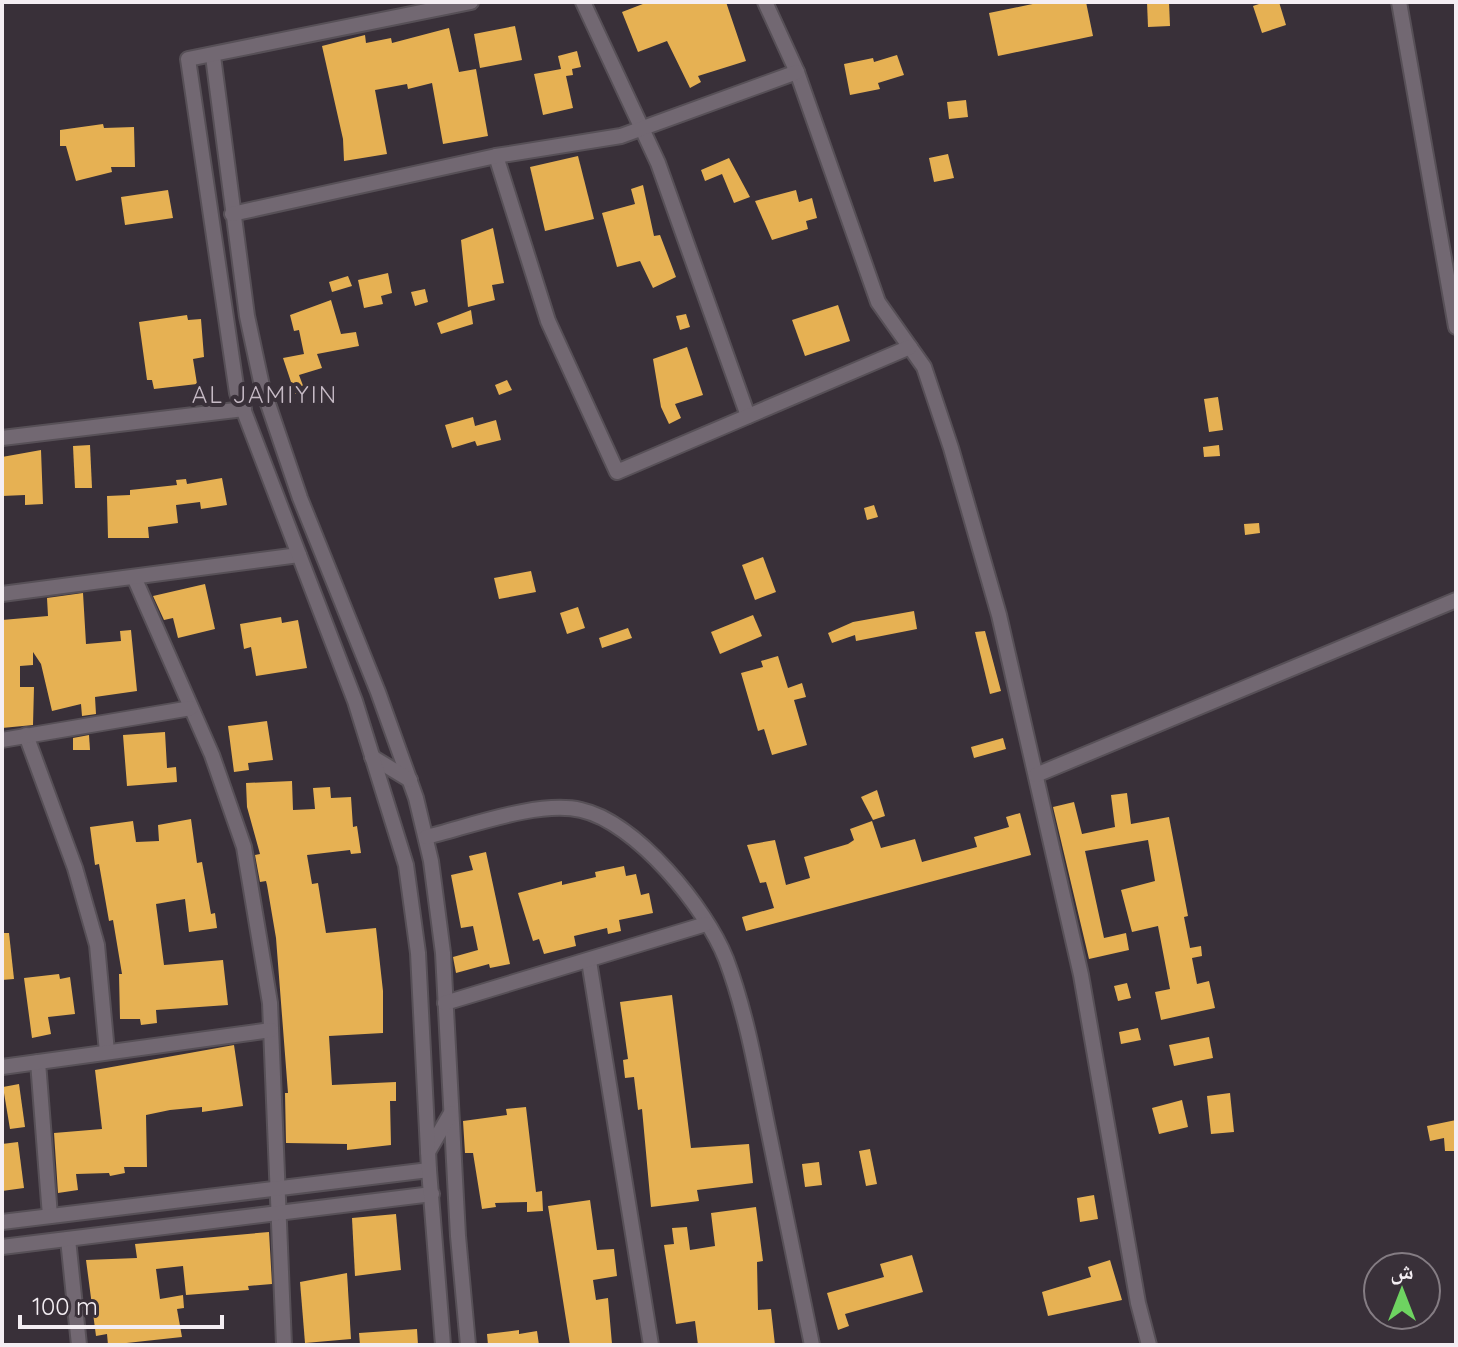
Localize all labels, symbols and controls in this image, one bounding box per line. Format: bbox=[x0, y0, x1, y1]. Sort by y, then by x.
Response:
district label: AL JAMIYIN bbox=[192, 379, 338, 409]
north arrow bbox=[1362, 1251, 1442, 1331]
text: ش bbox=[1390, 1257, 1414, 1285]
scale bar bbox=[20, 1279, 222, 1329]
text: 100 m bbox=[32, 1291, 98, 1321]

